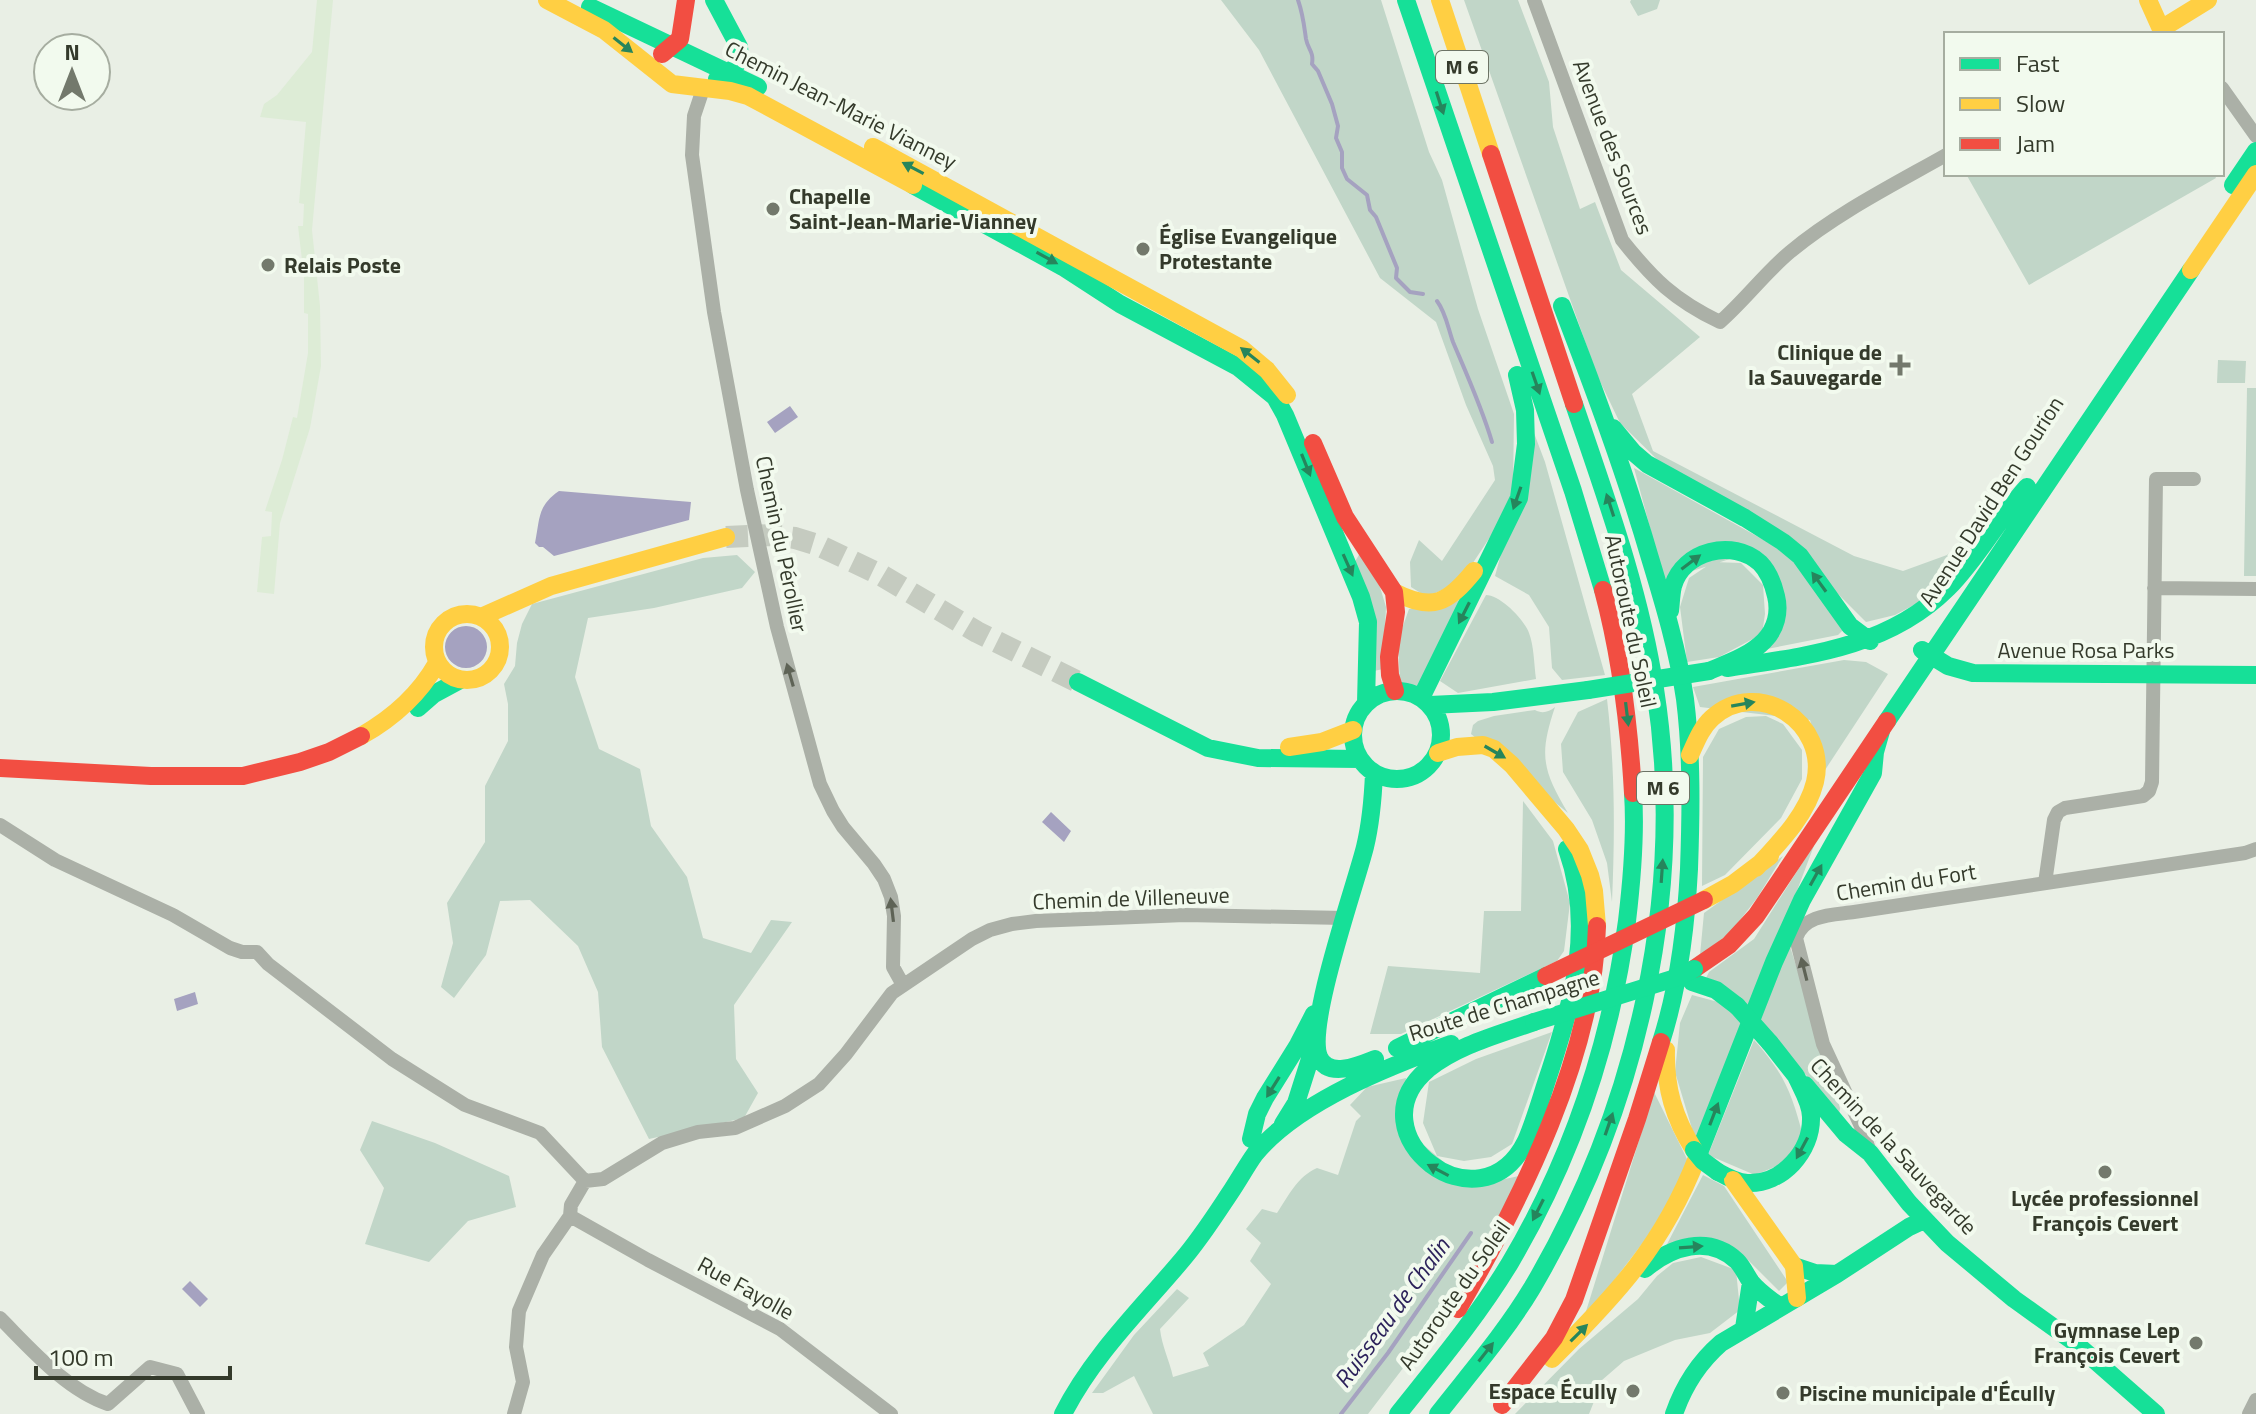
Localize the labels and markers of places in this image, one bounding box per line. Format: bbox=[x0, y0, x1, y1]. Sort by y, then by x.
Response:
place label: Chapelle Saint-Jean-Marie-Vianney bbox=[789, 179, 1037, 238]
marker: Chapelle Saint-Jean-Marie-Vianney bbox=[764, 200, 782, 218]
place label: Église Evangelique Protestante bbox=[1159, 219, 1337, 278]
marker: Église Evangelique Protestante bbox=[1134, 240, 1152, 258]
place label: Relais Poste bbox=[284, 248, 401, 282]
marker: Relais Poste bbox=[259, 256, 277, 274]
place label: Clinique de la Sauvegarde bbox=[1748, 335, 1882, 394]
marker: Clinique de la Sauvegarde bbox=[1889, 354, 1911, 376]
marker: Lycée professionnel François Cevert bbox=[2096, 1163, 2114, 1181]
place label: Lycée professionnel François Cevert bbox=[2011, 1181, 2199, 1240]
place label: Gymnase Lep François Cevert bbox=[2034, 1313, 2180, 1372]
marker: Gymnase Lep François Cevert bbox=[2187, 1334, 2205, 1352]
place label: Espace Écully bbox=[1489, 1374, 1617, 1408]
place label: Piscine municipale d'Écully bbox=[1799, 1376, 2055, 1410]
marker: Espace Écully bbox=[1624, 1382, 1642, 1400]
marker: Piscine municipale d'Écully bbox=[1774, 1384, 1792, 1402]

